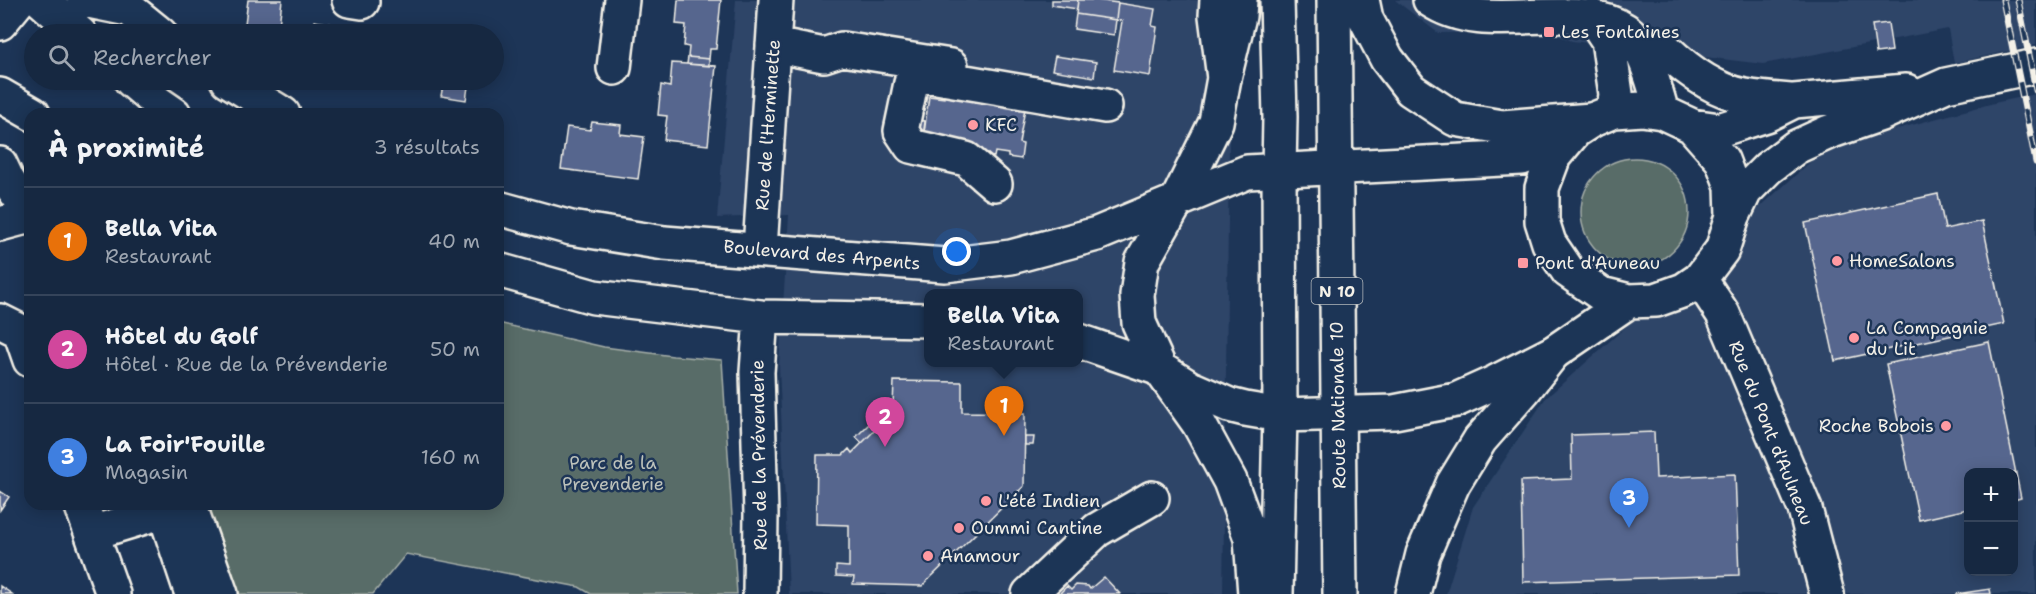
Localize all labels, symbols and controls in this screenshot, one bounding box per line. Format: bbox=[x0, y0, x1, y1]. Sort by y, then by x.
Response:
place label: Les Fontaines bbox=[1561, 20, 1680, 44]
search box bbox=[24, 24, 504, 90]
marker: Les Fontaines bbox=[1542, 25, 1556, 39]
street label: Rue de l'Herminette bbox=[750, 39, 786, 211]
icon: search bbox=[45, 41, 78, 74]
text: Rechercher bbox=[93, 43, 212, 72]
place label: KFC bbox=[985, 113, 1017, 137]
marker: KFC bbox=[966, 118, 980, 132]
text: À proximité bbox=[48, 130, 204, 165]
text: 3 résultats bbox=[374, 134, 480, 160]
text: Bella Vita bbox=[105, 214, 217, 243]
text: 1 bbox=[63, 228, 72, 254]
text: 40 m bbox=[428, 228, 480, 254]
street label: Boulevard des Arpents bbox=[723, 234, 921, 276]
your location bbox=[942, 237, 971, 266]
text: Restaurant bbox=[105, 243, 212, 269]
place label: HomeSalons bbox=[1849, 249, 1955, 273]
place label: Pont d'Auneau bbox=[1535, 251, 1660, 275]
marker: HomeSalons bbox=[1830, 254, 1844, 268]
marker: Pont d'Auneau bbox=[1516, 256, 1530, 270]
road number: N 10 bbox=[1312, 278, 1362, 304]
popup bbox=[924, 289, 1083, 367]
text: Bella Vita bbox=[948, 301, 1059, 330]
place label: La Compagnie du Lit bbox=[1866, 316, 1988, 361]
street label: Route Nationale 10 bbox=[1325, 321, 1351, 489]
text: Hôtel du Golf bbox=[105, 322, 258, 351]
text: Restaurant bbox=[948, 330, 1055, 356]
marker: La Compagnie du Lit bbox=[1847, 331, 1861, 345]
text: 2 bbox=[61, 336, 75, 362]
text: 50 m bbox=[430, 336, 480, 362]
street label: Rue du Pont d'Aulneau bbox=[1723, 337, 1819, 529]
text: Hôtel · Rue de la Prévenderie bbox=[105, 351, 388, 377]
street label: Rue de la Prévenderie bbox=[745, 359, 773, 551]
pin: 1 bbox=[984, 386, 1024, 436]
pin: 2 bbox=[866, 398, 904, 447]
place label: Roche Bobois bbox=[1819, 414, 1934, 438]
marker: Roche Bobois bbox=[1939, 419, 1953, 433]
text: La Foir'Fouille bbox=[105, 430, 266, 459]
text: 3 bbox=[61, 444, 75, 470]
text: 160 m bbox=[421, 444, 480, 470]
park label: Parc de la Prevenderie bbox=[562, 451, 664, 496]
text: Magasin bbox=[105, 459, 188, 485]
map controls bbox=[1964, 468, 2018, 576]
button: + bbox=[1964, 468, 2018, 522]
pin: 3 bbox=[1610, 478, 1648, 528]
place label: L'été Indien bbox=[998, 489, 1100, 513]
marker: L'été Indien bbox=[979, 494, 993, 508]
place label: Oummi Cantine bbox=[971, 516, 1103, 540]
marker: Oummi Cantine bbox=[952, 521, 966, 535]
button: − bbox=[1964, 522, 2018, 576]
place label: Anamour bbox=[940, 544, 1020, 568]
marker: Anamour bbox=[921, 549, 935, 563]

